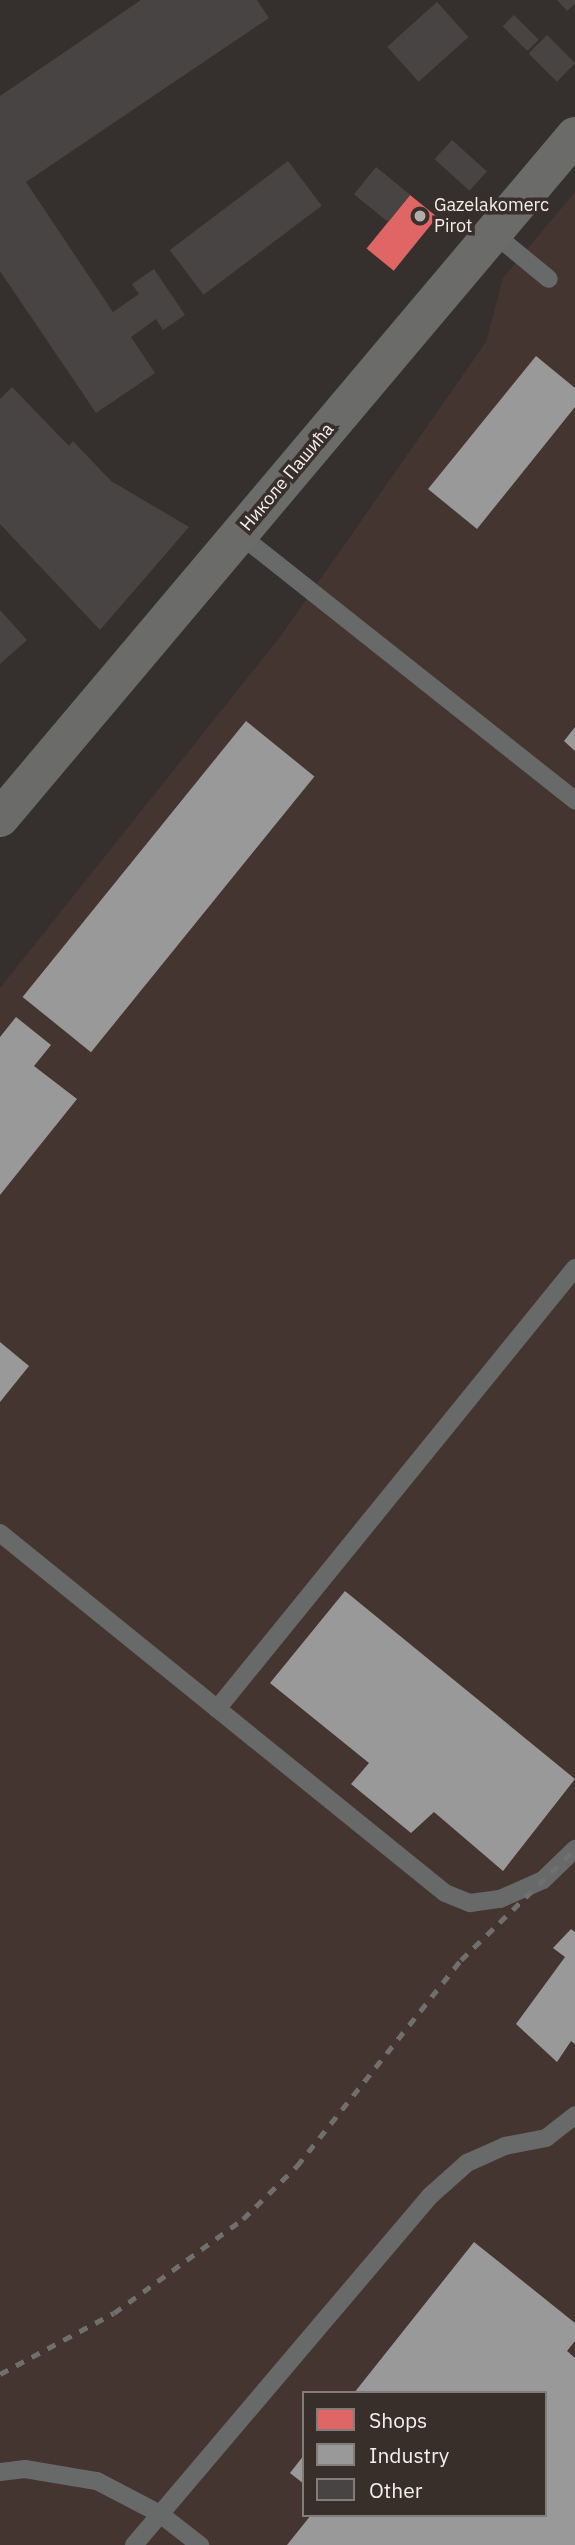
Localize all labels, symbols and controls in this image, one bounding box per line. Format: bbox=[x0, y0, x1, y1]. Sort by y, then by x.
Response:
place label: Gazelakomerc Pirot bbox=[434, 195, 549, 238]
marker: Gazelakomerc Pirot bbox=[412, 208, 428, 224]
street label: Николе Пашића bbox=[236, 419, 338, 535]
legend bbox=[302, 2391, 547, 2517]
text: Shops bbox=[369, 2406, 427, 2434]
text: Industry bbox=[369, 2441, 449, 2469]
text: Other bbox=[369, 2476, 422, 2504]

